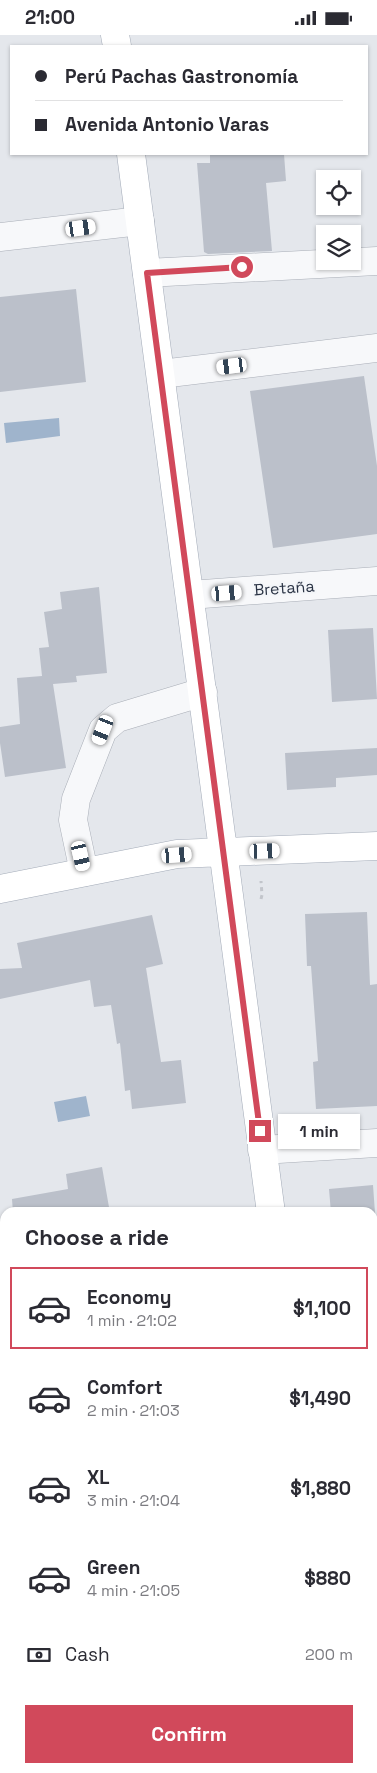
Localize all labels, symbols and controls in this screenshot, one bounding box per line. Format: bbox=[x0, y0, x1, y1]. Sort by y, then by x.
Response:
text: 21:00 bbox=[25, 5, 75, 30]
text: Perú Pachas Gastronomía bbox=[65, 64, 298, 89]
text: Avenida Antonio Varas bbox=[65, 112, 269, 137]
map controls bbox=[316, 170, 361, 270]
button: locate bbox=[316, 170, 361, 215]
car bbox=[65, 218, 96, 238]
button: layers bbox=[316, 225, 361, 270]
route start bbox=[231, 256, 253, 278]
car bbox=[216, 357, 247, 375]
street label: Bretaña bbox=[253, 575, 315, 601]
car bbox=[211, 584, 242, 602]
car bbox=[90, 713, 115, 747]
car bbox=[70, 840, 91, 872]
car bbox=[249, 843, 280, 859]
car bbox=[161, 846, 192, 864]
callout: 1 min bbox=[278, 1113, 360, 1149]
route end bbox=[249, 1120, 271, 1142]
text: 1 min bbox=[299, 1121, 339, 1142]
text: Choose a ride bbox=[25, 1223, 169, 1251]
text: Economy bbox=[87, 1285, 171, 1310]
icon: car bbox=[27, 1286, 72, 1331]
text: $1,100 bbox=[293, 1296, 351, 1321]
text: 1 min · 21:02 bbox=[87, 1310, 177, 1331]
text: Comfort bbox=[87, 1375, 163, 1400]
icon: car bbox=[27, 1376, 72, 1421]
text: $1,490 bbox=[289, 1386, 351, 1411]
text: 2 min · 21:03 bbox=[87, 1400, 180, 1421]
text: XL bbox=[87, 1465, 110, 1490]
icon: car bbox=[27, 1466, 72, 1511]
text: $1,880 bbox=[290, 1476, 351, 1501]
text: 3 min · 21:04 bbox=[87, 1490, 180, 1511]
text: Green bbox=[87, 1555, 140, 1580]
icon: car bbox=[27, 1556, 72, 1601]
text: $880 bbox=[304, 1566, 351, 1591]
text: 4 min · 21:05 bbox=[87, 1580, 180, 1601]
icon: cash bbox=[25, 1641, 53, 1669]
text: Cash bbox=[65, 1642, 110, 1667]
text: 200 m bbox=[305, 1644, 353, 1665]
button: Confirm bbox=[25, 1705, 353, 1763]

